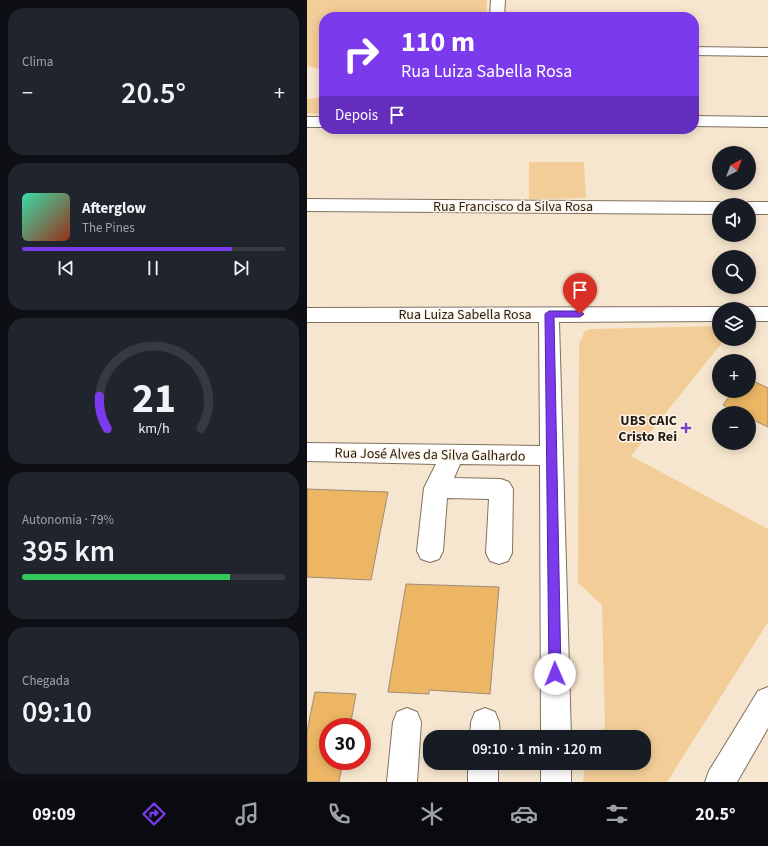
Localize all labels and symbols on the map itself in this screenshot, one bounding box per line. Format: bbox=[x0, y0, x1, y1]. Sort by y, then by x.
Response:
north arrow bbox=[712, 146, 756, 190]
street label: Rua Francisco da Silva Rosa bbox=[433, 197, 593, 217]
pin bbox=[563, 273, 597, 314]
street label: Rua Luiza Sabella Rosa bbox=[398, 305, 532, 325]
place label: UBS CAIC Cristo Rei bbox=[618, 411, 677, 447]
marker: UBS CAIC Cristo Rei bbox=[680, 422, 692, 434]
street label: Rua José Alves da Silva Galhardo bbox=[334, 443, 526, 467]
position arrow bbox=[534, 653, 576, 695]
speed limit sign: 30 bbox=[319, 718, 371, 770]

